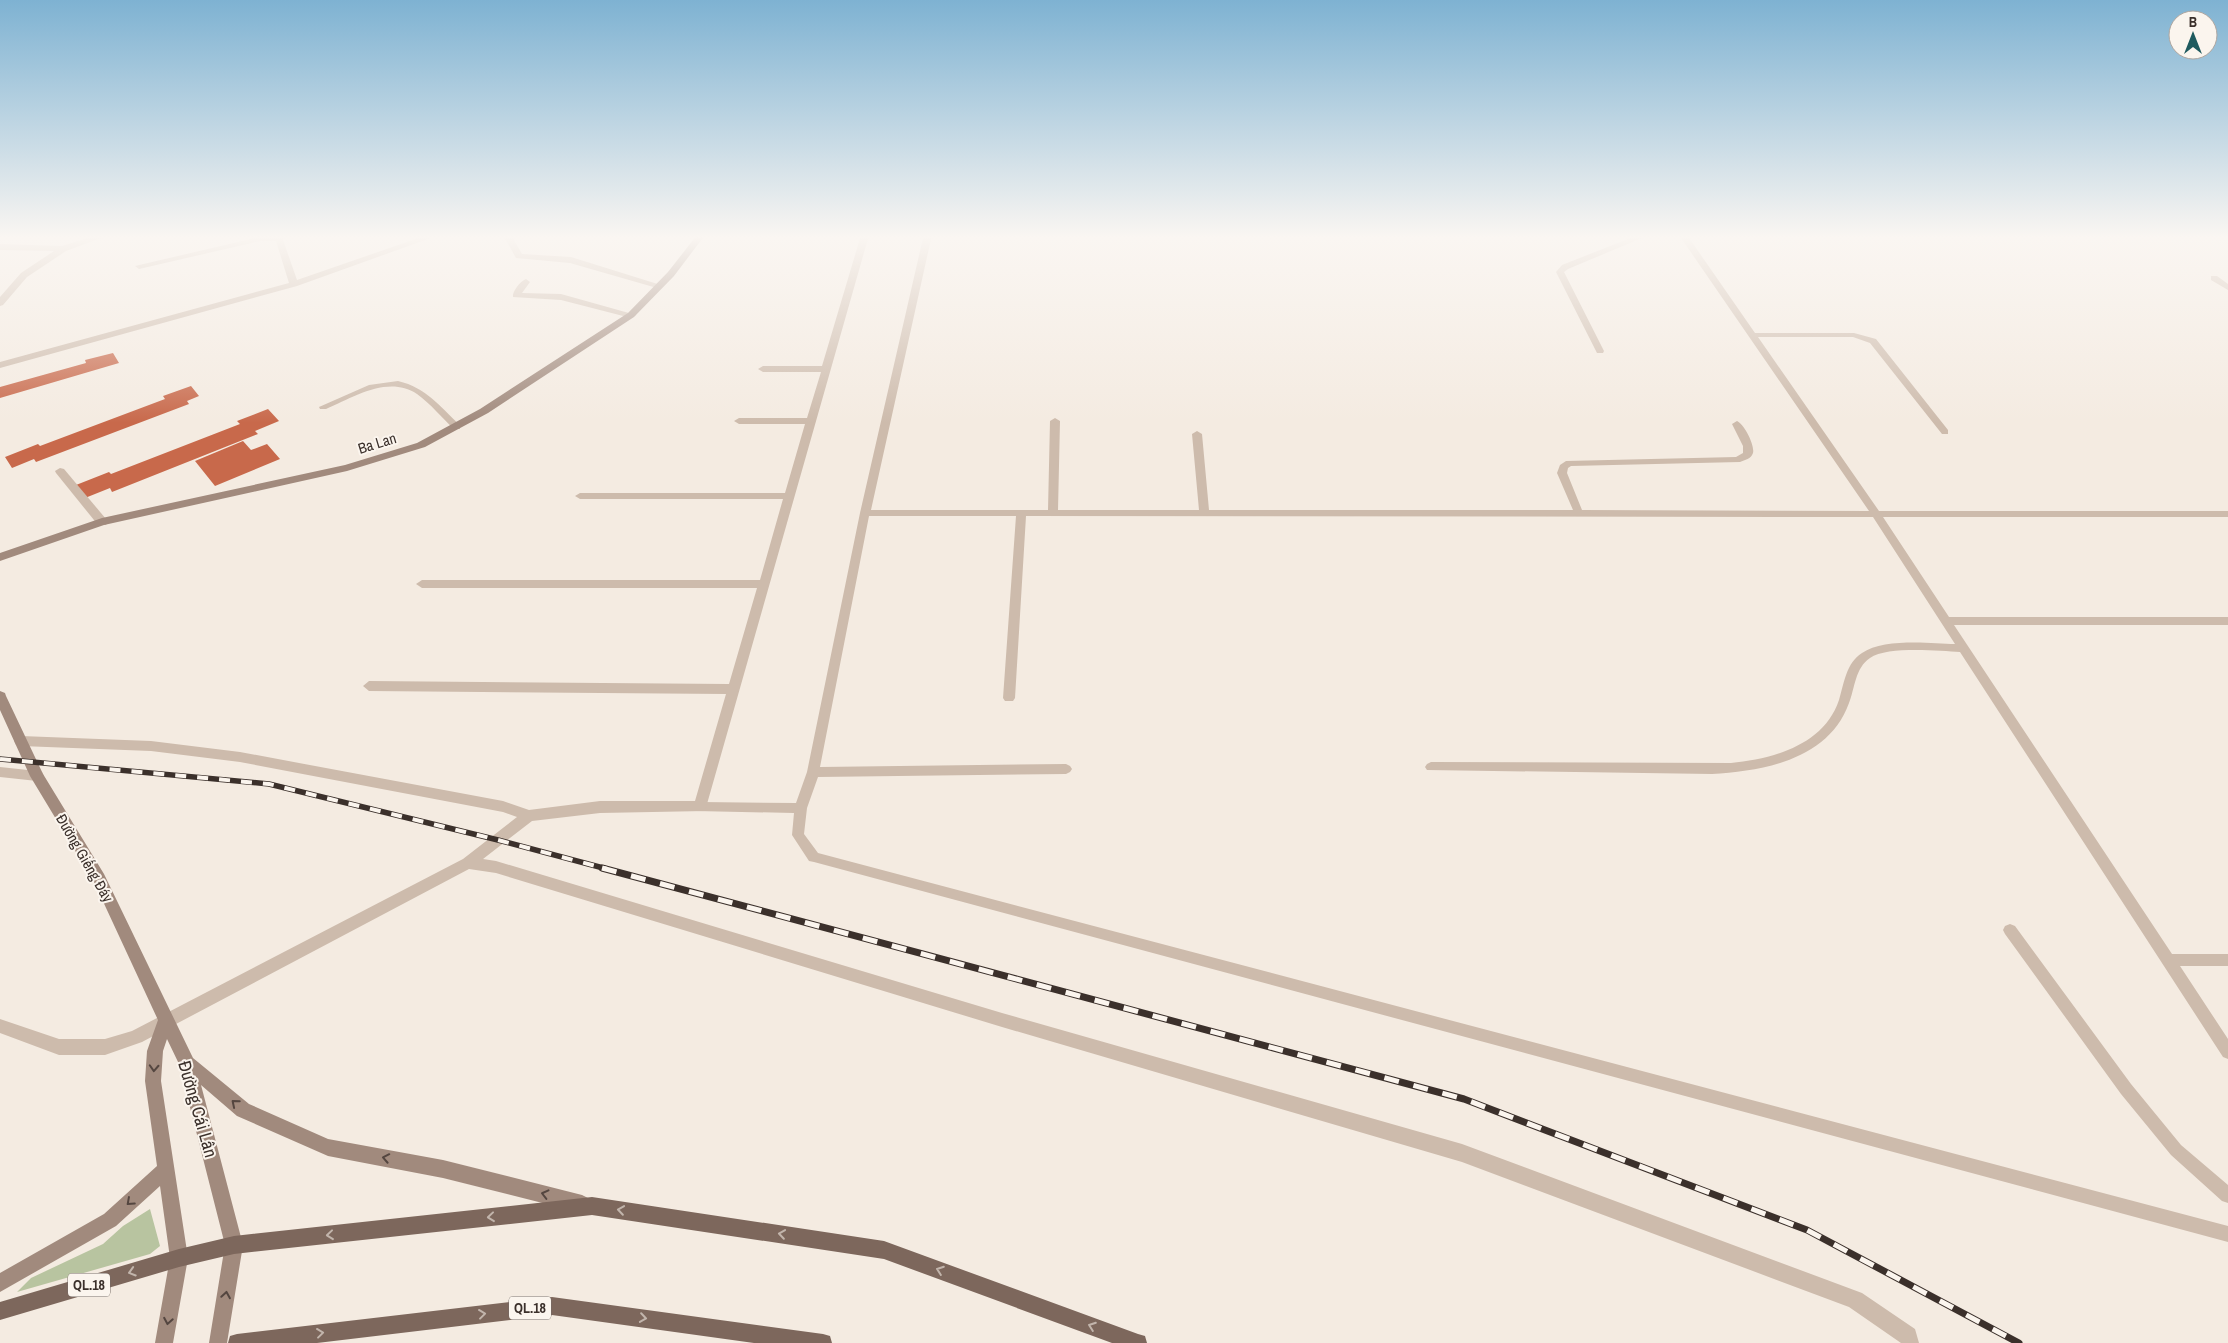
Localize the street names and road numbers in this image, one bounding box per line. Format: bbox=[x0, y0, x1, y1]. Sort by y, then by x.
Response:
street label: Ba Lan bbox=[355, 427, 399, 459]
street label: Đường Giếng Đáy bbox=[51, 810, 119, 907]
street label: Đường Cái Lân bbox=[172, 1058, 224, 1160]
road number: QL.18 bbox=[68, 1274, 110, 1296]
road number: QL.18 bbox=[509, 1296, 551, 1320]

